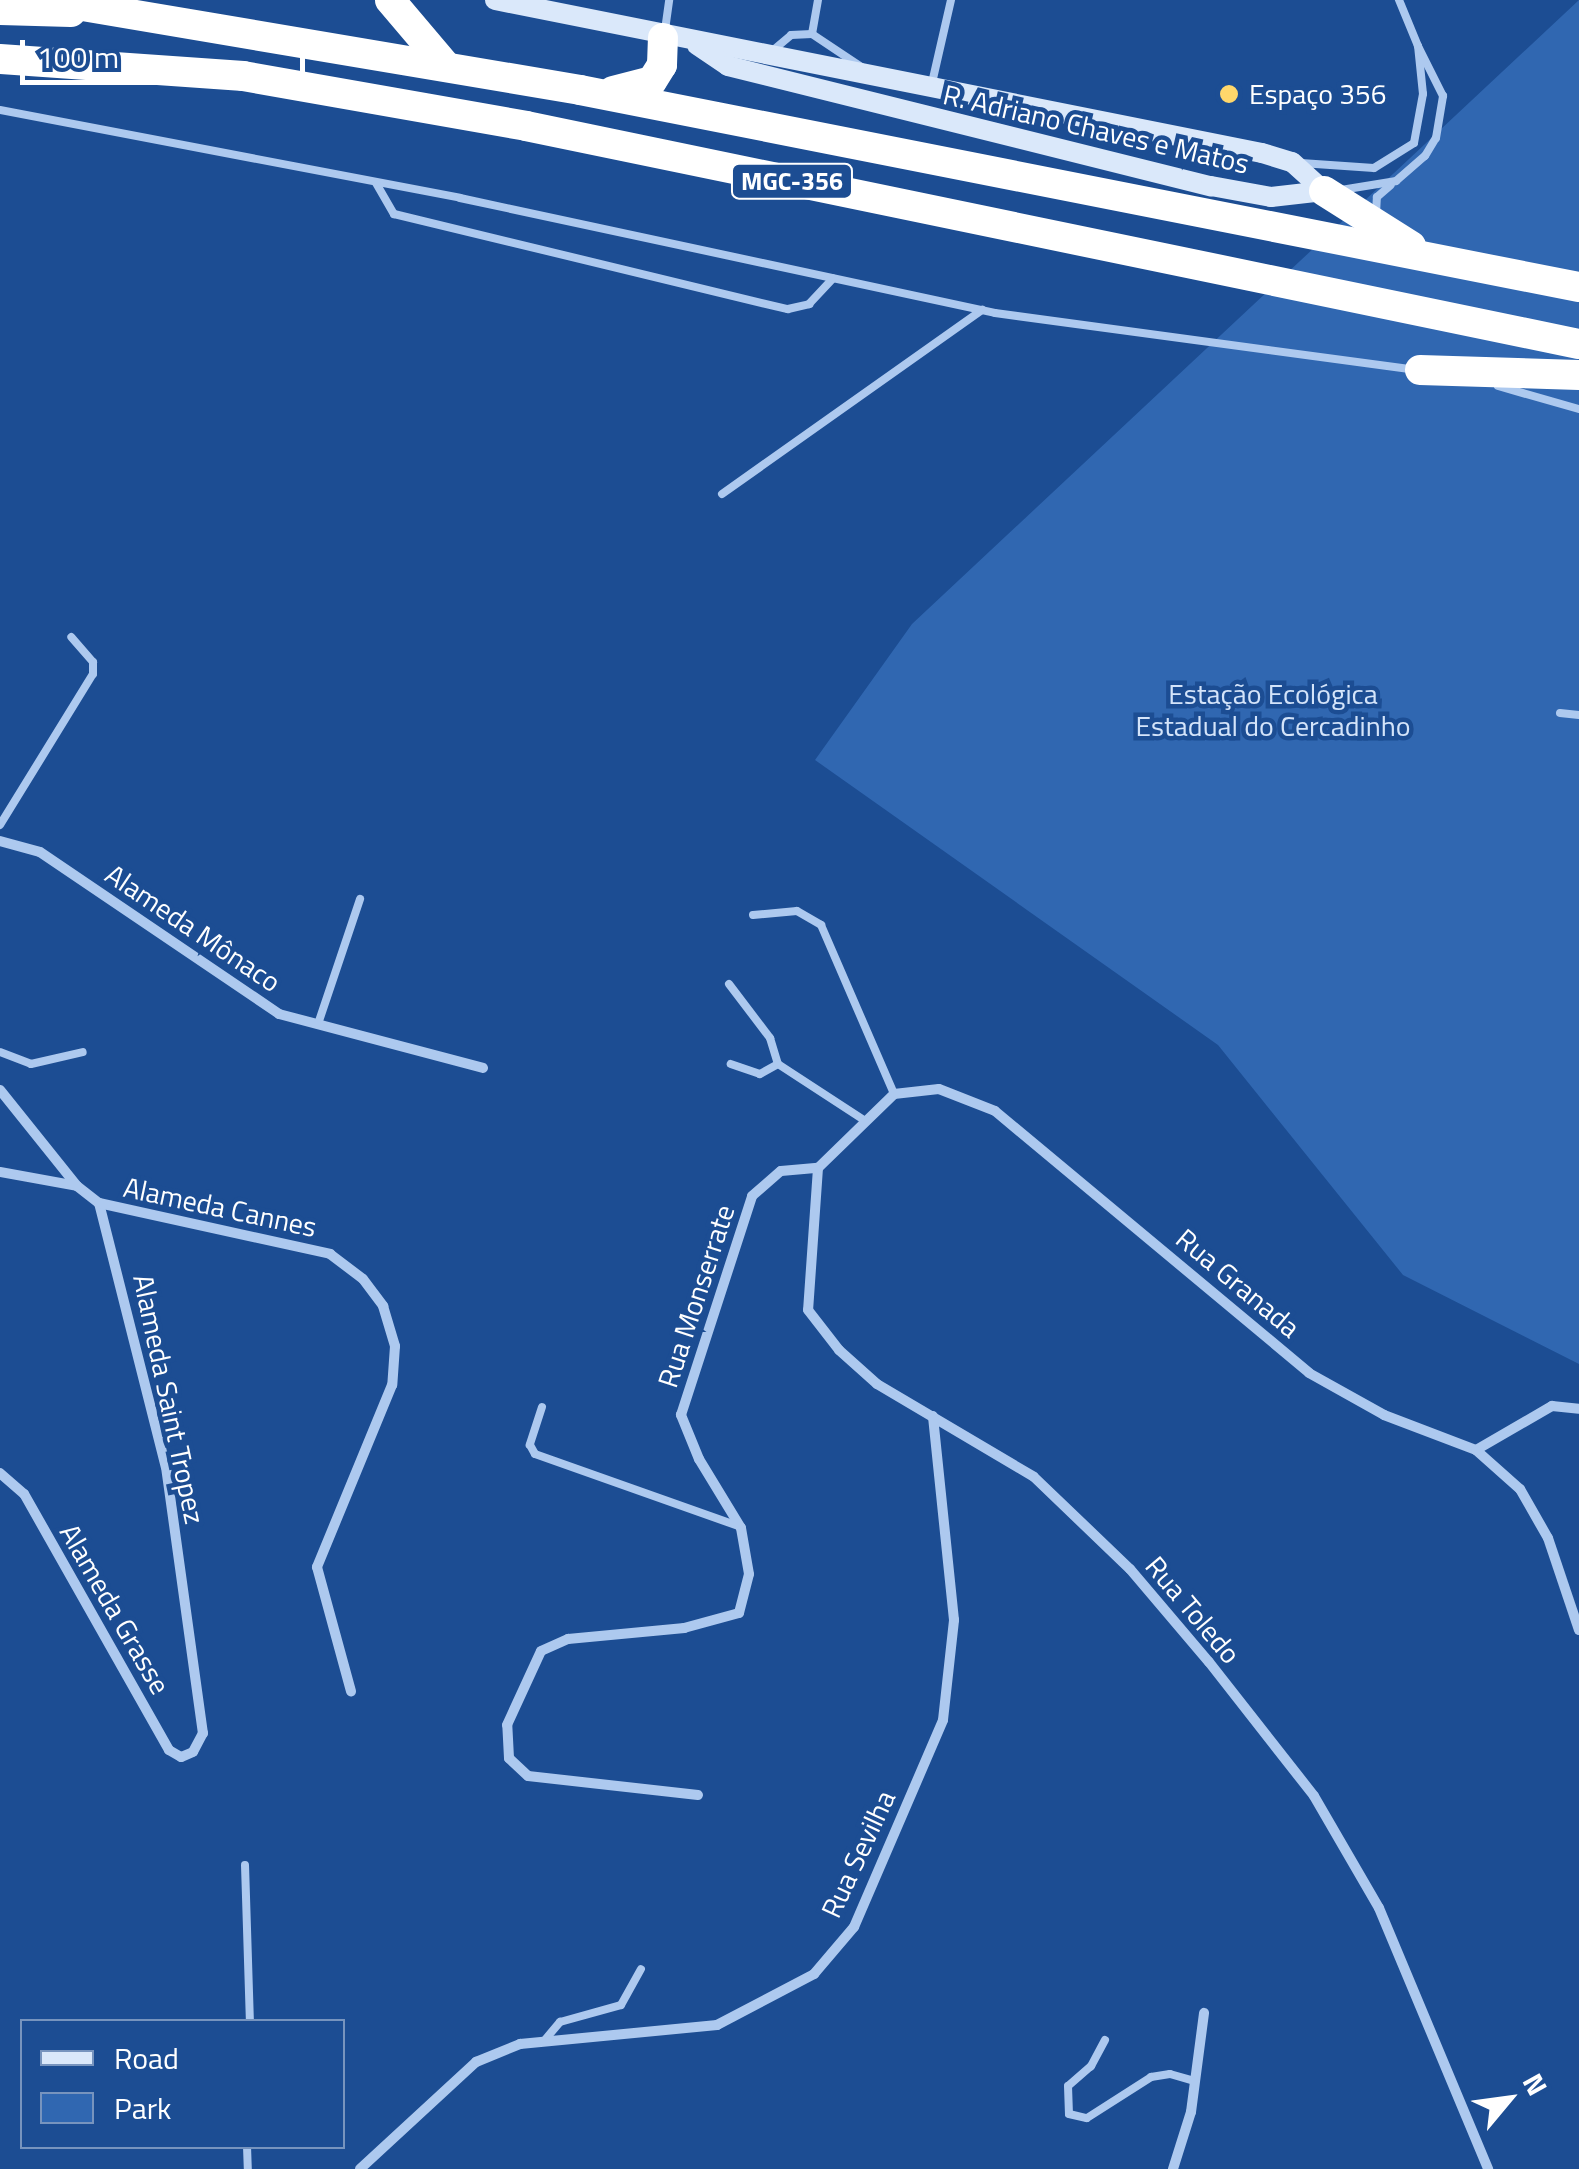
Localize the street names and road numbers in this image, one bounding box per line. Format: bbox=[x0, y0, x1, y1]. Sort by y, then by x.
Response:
street label: R. Adriano Chaves e Matos bbox=[940, 77, 1252, 181]
road number: MGC-356 bbox=[730, 161, 854, 201]
street label: Alameda Mônaco bbox=[99, 857, 287, 999]
street label: Alameda Cannes bbox=[121, 1170, 319, 1244]
street label: Rua Monserrate bbox=[651, 1200, 741, 1392]
street label: Rua Granada bbox=[1169, 1222, 1307, 1344]
street label: Alameda Saint Tropez bbox=[126, 1271, 212, 1527]
street label: Alameda Grasse bbox=[53, 1518, 177, 1700]
street label: Rua Toledo bbox=[1139, 1550, 1247, 1670]
street label: Rua Sevilha bbox=[814, 1785, 902, 1923]

